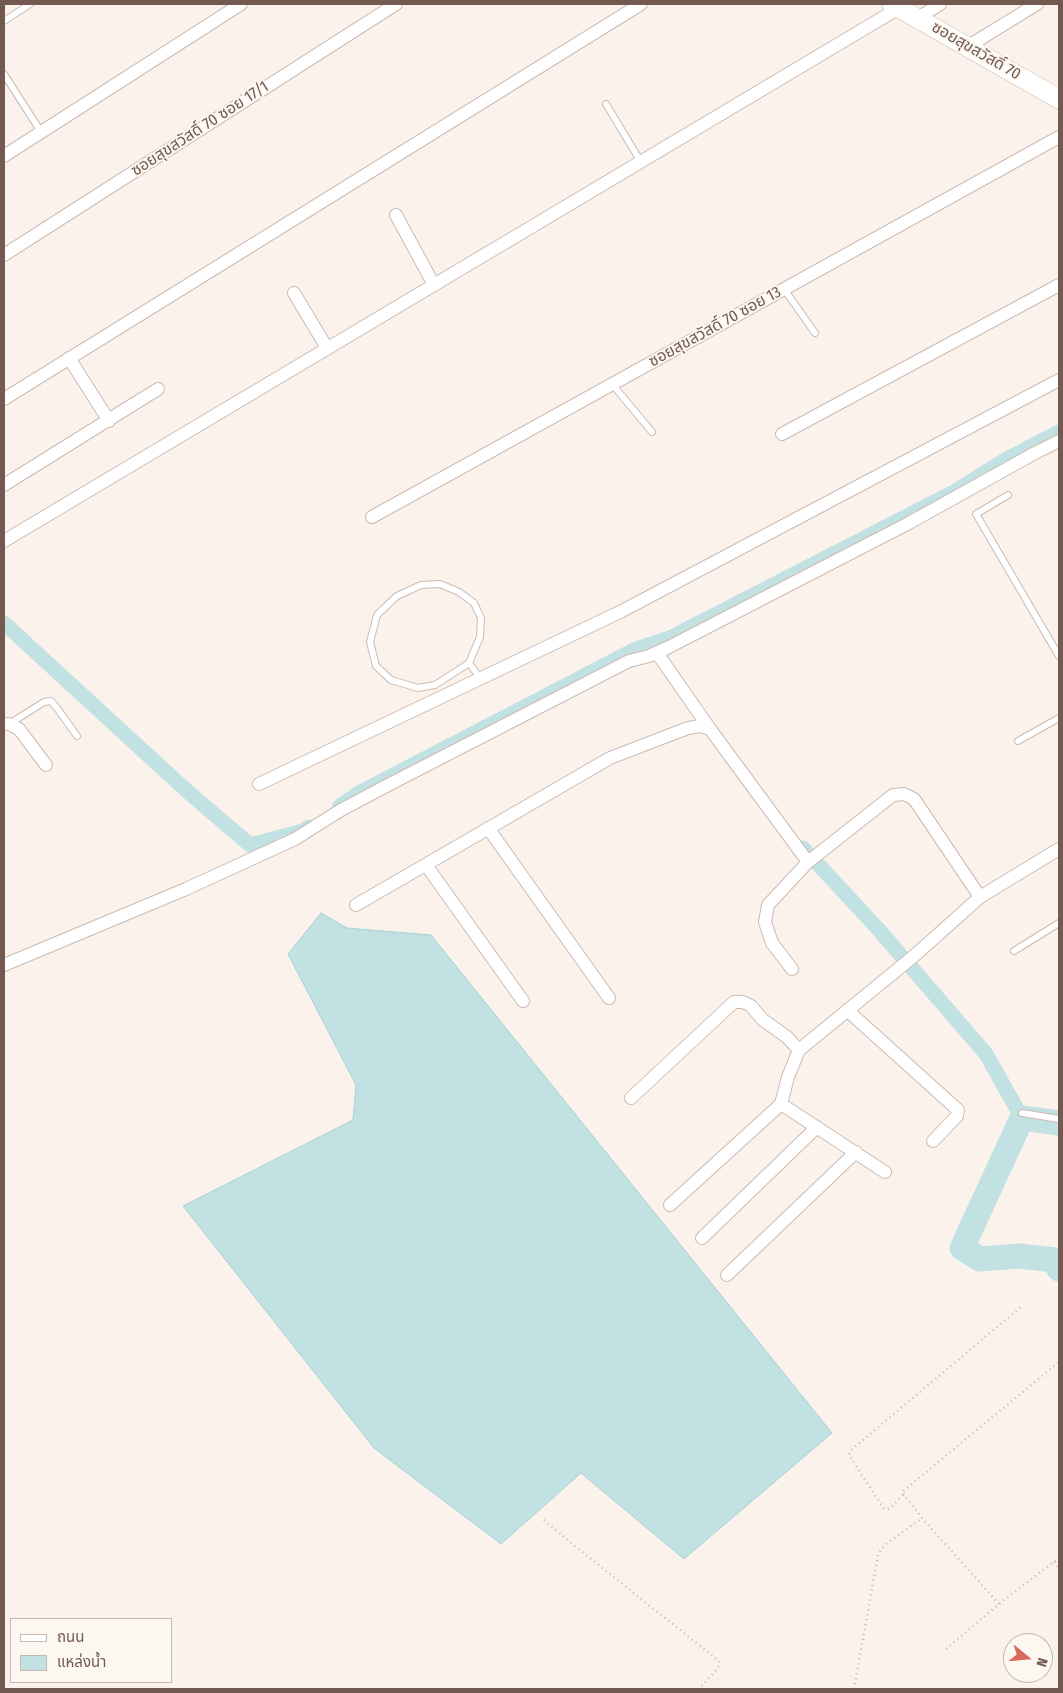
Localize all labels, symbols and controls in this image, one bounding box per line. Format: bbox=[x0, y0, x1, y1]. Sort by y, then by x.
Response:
street label: ซอยสุขสวัสดิ์ 70 bbox=[928, 18, 1024, 84]
street label: ซอยสุขสวัสดิ์ 70 ซอย 17/1 bbox=[128, 77, 272, 181]
street label: ซอยสุขสวัสดิ์ 70 ซอย 13 bbox=[645, 283, 785, 371]
legend bbox=[10, 1618, 172, 1683]
text: ถนน bbox=[57, 1628, 84, 1646]
north arrow bbox=[1003, 1633, 1053, 1683]
text: แหล่งน้ำ bbox=[57, 1653, 106, 1671]
text: N bbox=[1033, 1656, 1051, 1669]

